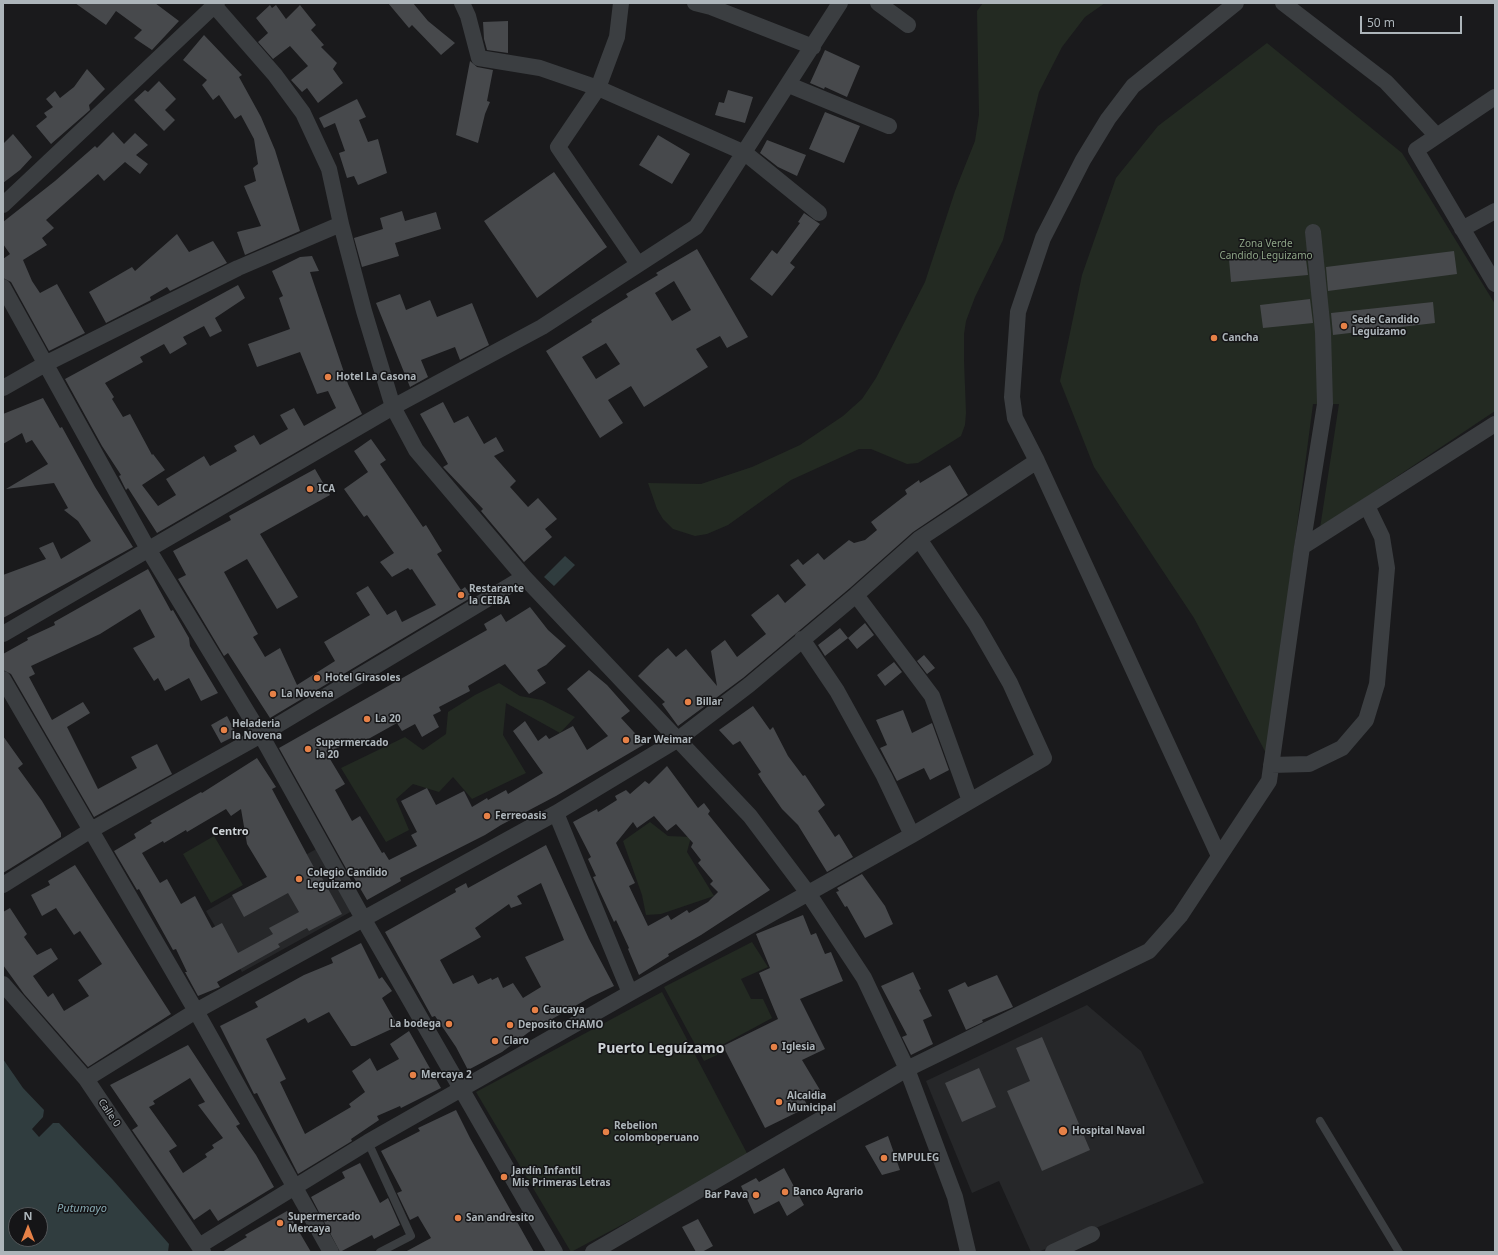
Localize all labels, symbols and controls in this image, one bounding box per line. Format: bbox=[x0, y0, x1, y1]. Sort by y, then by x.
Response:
scale bar bbox=[1362, 8, 1464, 34]
text: 50 m bbox=[1367, 14, 1395, 31]
park label: Zona Verde Candido Leguizamo bbox=[1219, 238, 1313, 262]
place label: Sede Candido Leguizamo bbox=[1352, 314, 1419, 338]
marker: Sede Candido Leguizamo bbox=[1339, 321, 1349, 331]
place label: Cancha bbox=[1222, 332, 1259, 344]
marker: Cancha bbox=[1209, 333, 1219, 343]
place label: Hotel La Casona bbox=[336, 371, 416, 383]
marker: Hotel La Casona bbox=[323, 372, 333, 382]
place label: ICA bbox=[318, 483, 335, 495]
marker: ICA bbox=[305, 484, 315, 494]
place label: Restarante la CEIBA bbox=[469, 583, 524, 606]
marker: Restarante la CEIBA bbox=[456, 590, 466, 600]
place label: Hotel Girasoles bbox=[325, 672, 401, 684]
marker: Hotel Girasoles bbox=[312, 673, 322, 683]
place label: La Novena bbox=[281, 688, 334, 700]
marker: La Novena bbox=[268, 689, 278, 699]
place label: Billar bbox=[696, 696, 722, 708]
marker: Billar bbox=[683, 697, 693, 707]
place label: La 20 bbox=[375, 713, 401, 725]
marker: La 20 bbox=[362, 714, 372, 724]
place label: Heladeria la Novena bbox=[232, 718, 282, 742]
marker: Heladeria la Novena bbox=[219, 725, 229, 735]
place label: Bar Weimar bbox=[634, 734, 692, 746]
marker: Bar Weimar bbox=[621, 735, 631, 745]
place label: Supermercado la 20 bbox=[316, 737, 388, 760]
marker: Supermercado la 20 bbox=[303, 744, 313, 754]
place label: Ferreoasis bbox=[495, 810, 546, 822]
marker: Ferreoasis bbox=[482, 811, 492, 821]
district label: Centro bbox=[211, 825, 249, 839]
place label: Colegio Candido Leguizamo bbox=[307, 867, 388, 890]
marker: Colegio Candido Leguizamo bbox=[294, 874, 304, 884]
place label: Caucaya bbox=[543, 1004, 585, 1016]
marker: Caucaya bbox=[530, 1005, 540, 1015]
place label: La bodega bbox=[390, 1018, 441, 1030]
marker: La bodega bbox=[444, 1019, 454, 1029]
place label: Deposito CHAMO bbox=[518, 1019, 603, 1031]
marker: Deposito CHAMO bbox=[505, 1020, 515, 1030]
place label: Claro bbox=[503, 1035, 529, 1047]
marker: Claro bbox=[490, 1036, 500, 1046]
district label: Puerto Leguízamo bbox=[598, 1041, 724, 1057]
place label: Iglesia bbox=[782, 1041, 815, 1053]
marker: Iglesia bbox=[769, 1042, 779, 1052]
place label: Mercaya 2 bbox=[421, 1069, 472, 1081]
marker: Mercaya 2 bbox=[408, 1070, 418, 1080]
place label: Alcaldia Municipal bbox=[787, 1090, 836, 1114]
street label: Calle 0 bbox=[95, 1097, 123, 1129]
marker: Alcaldia Municipal bbox=[774, 1097, 784, 1107]
place label: Rebelion colomboperuano bbox=[614, 1120, 699, 1144]
marker: Hospital Naval bbox=[1057, 1125, 1069, 1137]
place label: Hospital Naval bbox=[1072, 1125, 1145, 1137]
marker: Rebelion colomboperuano bbox=[601, 1127, 611, 1137]
place label: EMPULEG bbox=[892, 1152, 939, 1164]
marker: EMPULEG bbox=[879, 1153, 889, 1163]
place label: Jardín Infantil Mis Primeras Letras bbox=[512, 1165, 610, 1188]
marker: Jardín Infantil Mis Primeras Letras bbox=[499, 1172, 509, 1182]
place label: Banco Agrario bbox=[793, 1186, 863, 1198]
marker: Banco Agrario bbox=[780, 1187, 790, 1197]
place label: Bar Pava bbox=[704, 1189, 748, 1201]
marker: Bar Pava bbox=[751, 1190, 761, 1200]
water label: Putumayo bbox=[57, 1202, 107, 1216]
north arrow bbox=[8, 1207, 48, 1247]
text: N bbox=[24, 1208, 32, 1223]
place label: Supermercado Mercaya bbox=[288, 1211, 360, 1234]
place label: San andresito bbox=[466, 1212, 534, 1224]
marker: San andresito bbox=[453, 1213, 463, 1223]
marker: Supermercado Mercaya bbox=[275, 1218, 285, 1228]

